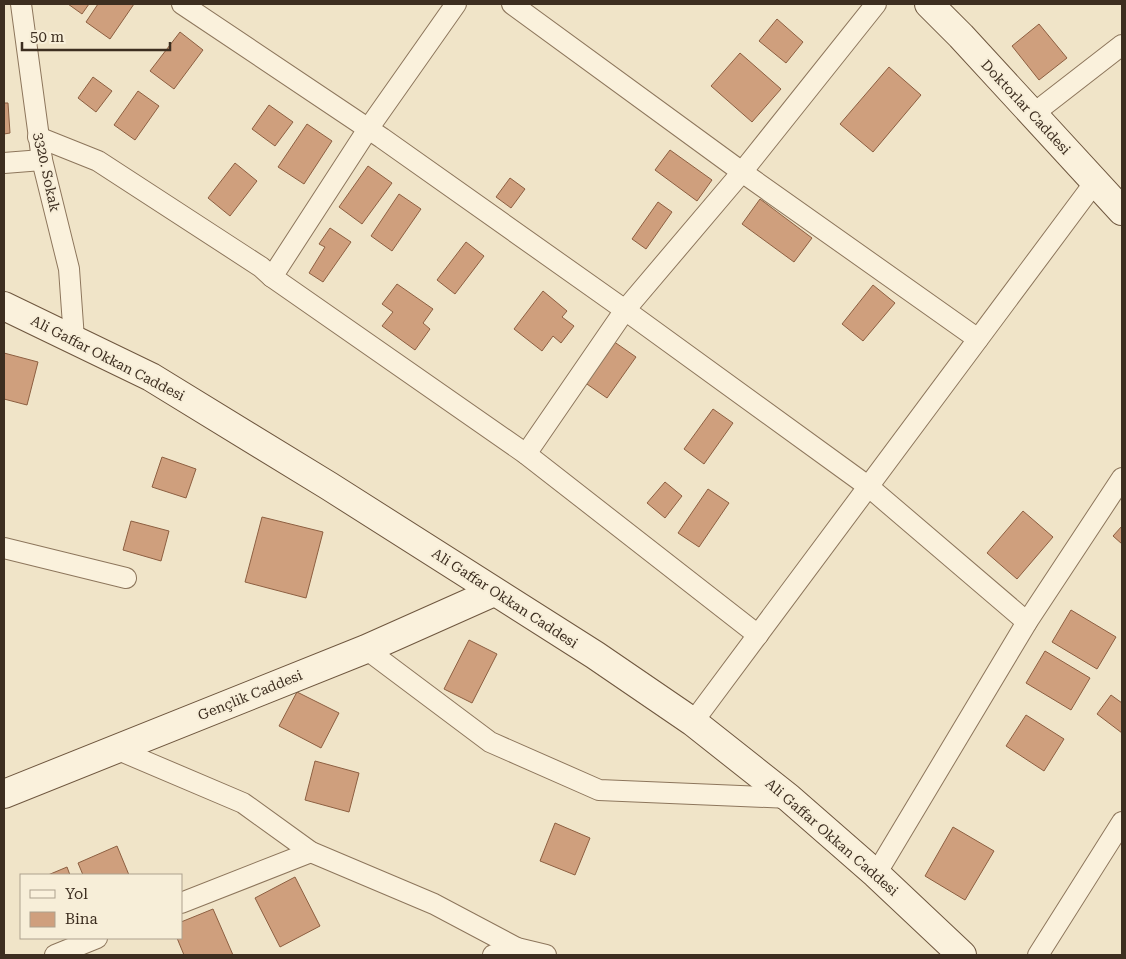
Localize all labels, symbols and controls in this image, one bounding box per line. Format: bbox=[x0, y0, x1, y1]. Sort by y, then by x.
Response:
scale bar bbox=[22, 20, 170, 52]
text: 50 m bbox=[30, 28, 65, 46]
street label: Doktorlar Caddesi bbox=[978, 56, 1074, 158]
street label: 3320. Sokak bbox=[31, 131, 63, 213]
street label: Ali Gaffar Okkan Caddesi bbox=[28, 312, 188, 404]
street label: Ali Gaffar Okkan Caddesi bbox=[429, 545, 581, 651]
street label: Gençlik Caddesi bbox=[195, 667, 305, 723]
street label: Ali Gaffar Okkan Caddesi bbox=[762, 775, 902, 899]
legend bbox=[20, 874, 182, 939]
text: Yol bbox=[65, 885, 88, 903]
text: Bina bbox=[65, 910, 98, 928]

